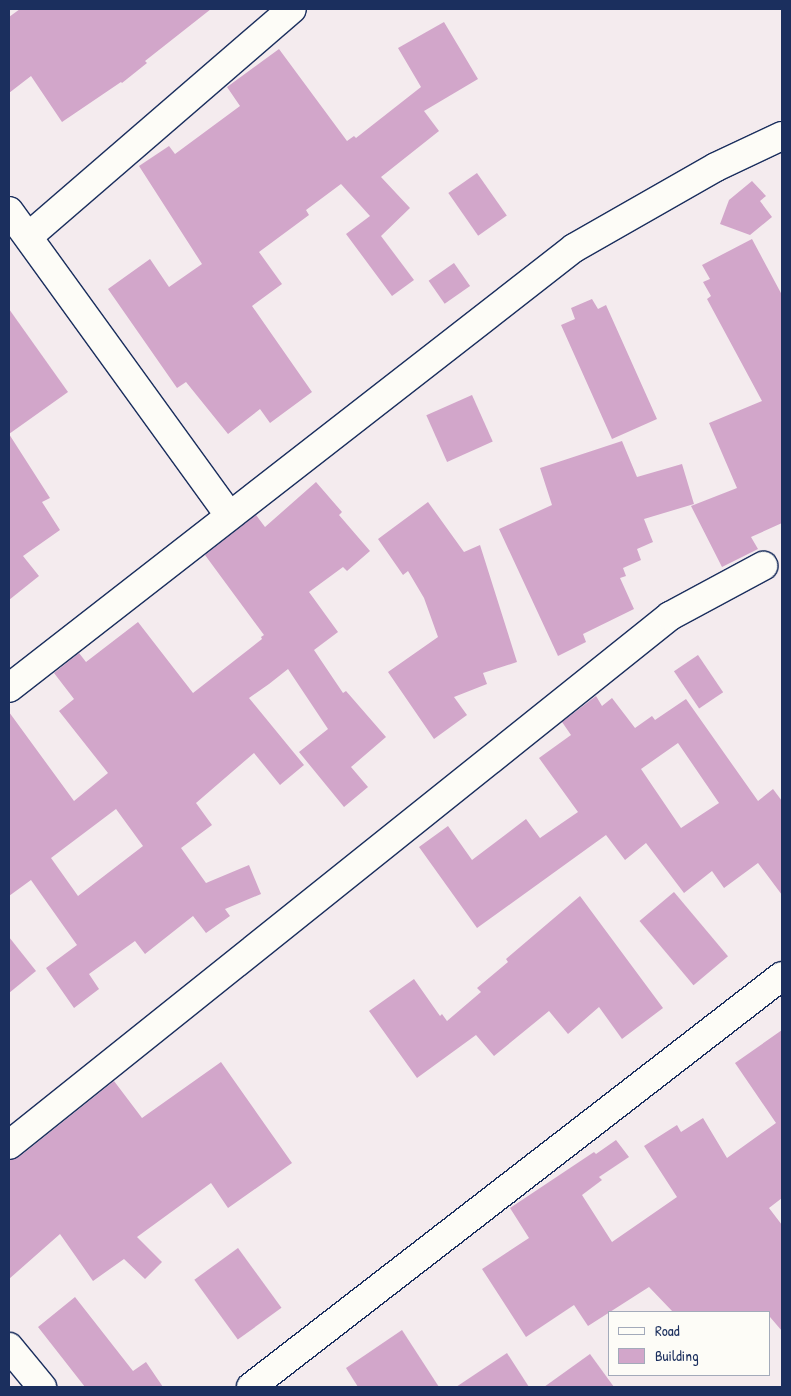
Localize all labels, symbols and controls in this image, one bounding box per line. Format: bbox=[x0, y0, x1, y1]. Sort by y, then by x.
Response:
legend bbox=[608, 1311, 771, 1376]
text: Road bbox=[655, 1320, 680, 1341]
text: Building bbox=[655, 1345, 699, 1366]

